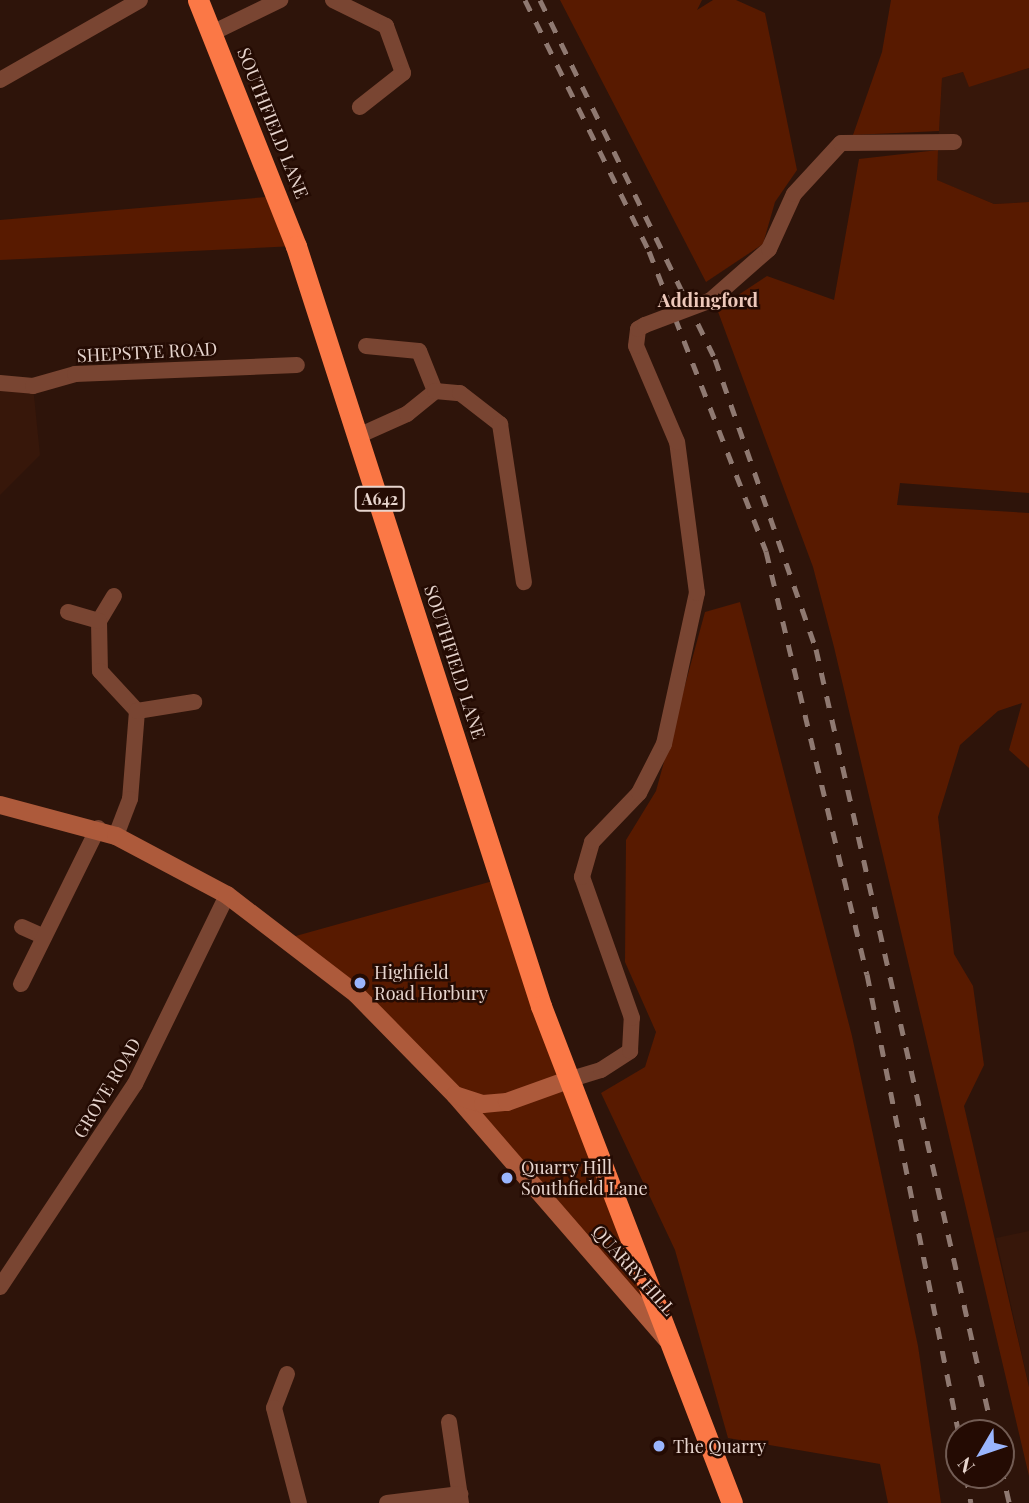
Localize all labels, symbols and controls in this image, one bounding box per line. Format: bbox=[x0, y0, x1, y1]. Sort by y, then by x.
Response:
street label: SOUTHFIELD LANE bbox=[233, 44, 313, 202]
district label: Addingford bbox=[658, 289, 758, 311]
street label: SHEPSTYE ROAD bbox=[76, 338, 218, 366]
road number: A642 bbox=[354, 486, 406, 512]
street label: SOUTHFIELD LANE bbox=[420, 582, 490, 742]
place label: Highfield Road Horbury bbox=[374, 962, 488, 1004]
marker: Highfield Road Horbury bbox=[352, 975, 368, 991]
street label: GROVE ROAD bbox=[69, 1034, 145, 1142]
place label: Quarry Hill Southfield Lane bbox=[521, 1157, 648, 1200]
marker: Quarry Hill Southfield Lane bbox=[499, 1170, 515, 1186]
street label: QUARRY HILL bbox=[588, 1220, 680, 1320]
north arrow bbox=[945, 1419, 1015, 1489]
place label: The Quarry bbox=[673, 1435, 766, 1457]
marker: The Quarry bbox=[651, 1438, 667, 1454]
text: N bbox=[951, 1452, 980, 1479]

